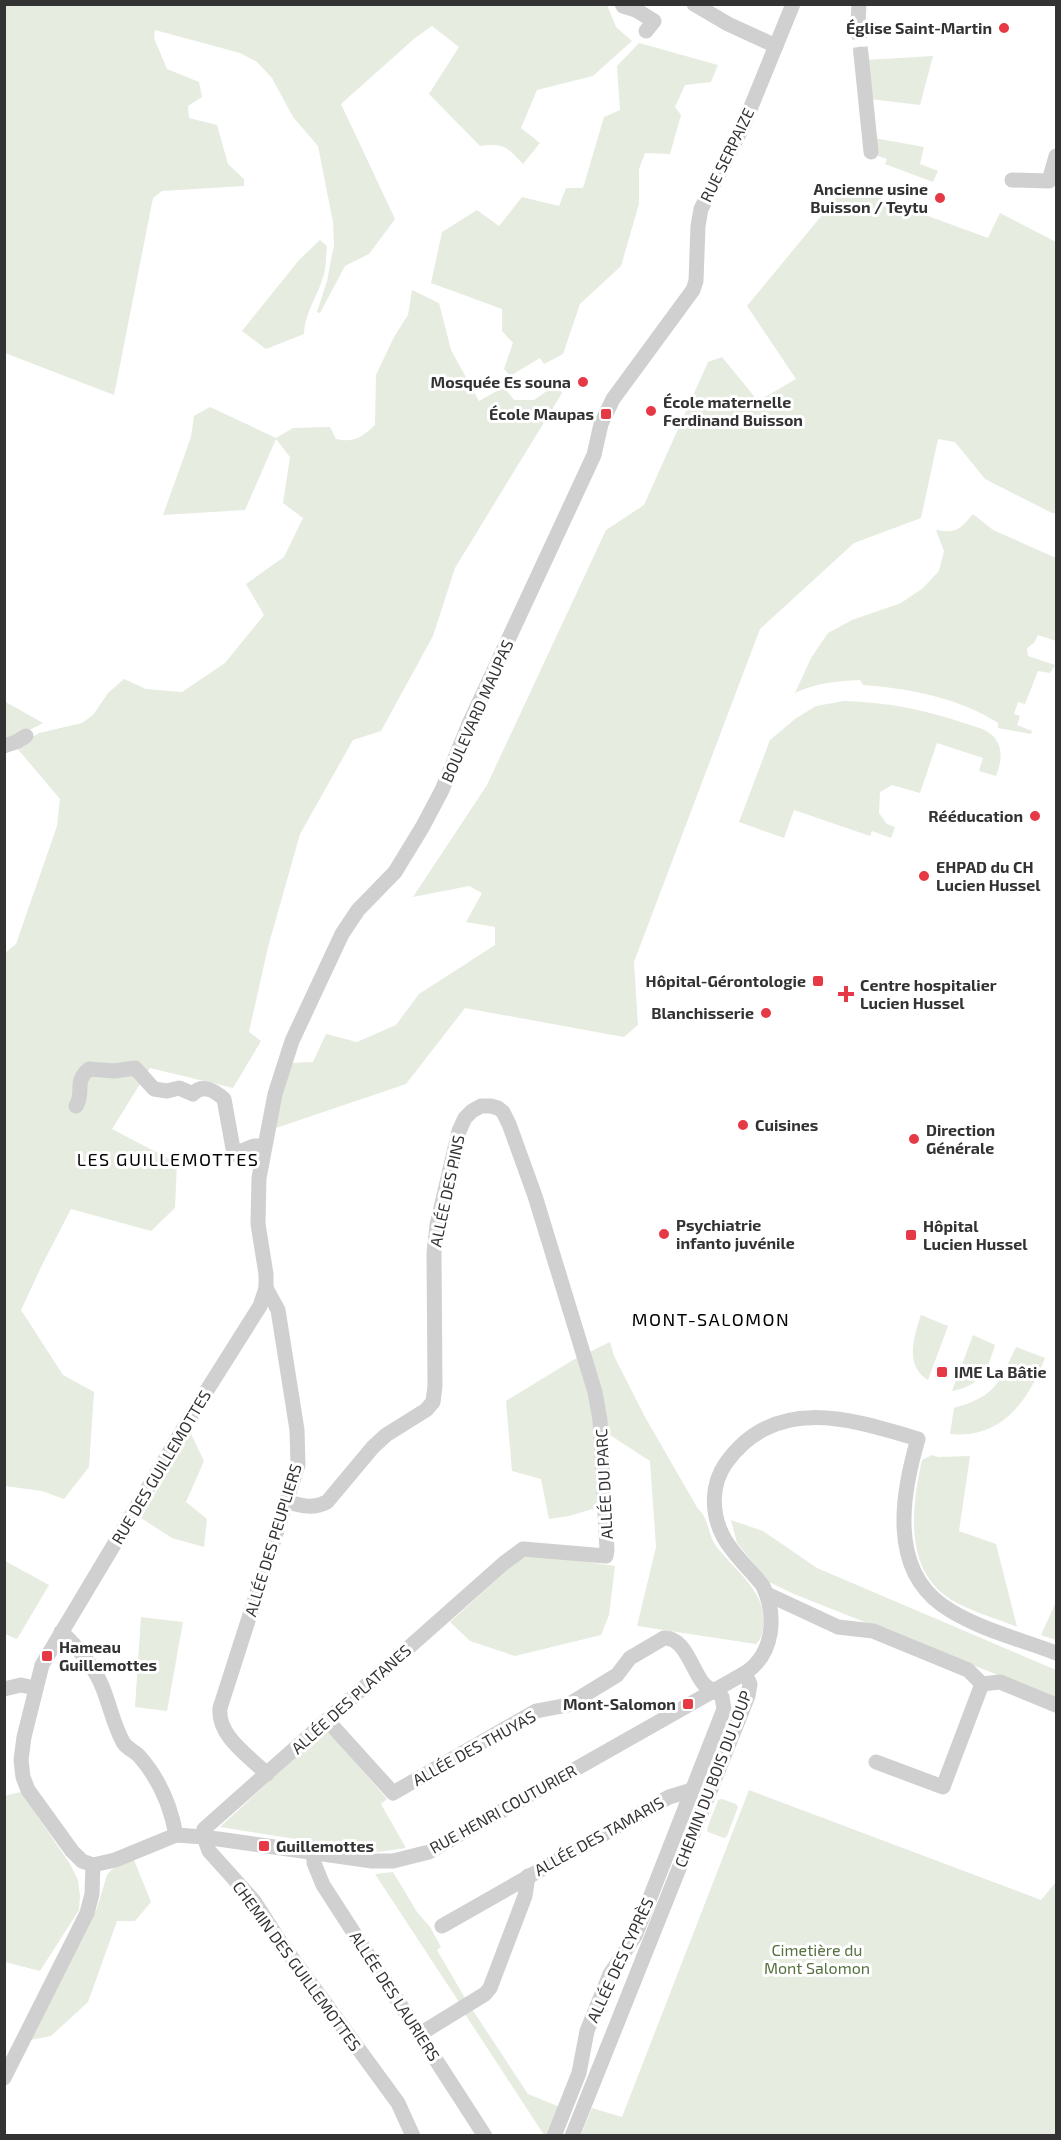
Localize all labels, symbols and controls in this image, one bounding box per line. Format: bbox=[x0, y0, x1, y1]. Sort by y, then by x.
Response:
place label: Église Saint-Martin bbox=[846, 18, 992, 37]
marker: Église Saint-Martin bbox=[997, 21, 1011, 35]
street label: RUE SERPAIZE bbox=[696, 105, 757, 205]
place label: Ancienne usine Buisson / Teytu bbox=[810, 179, 928, 217]
marker: Ancienne usine Buisson / Teytu bbox=[933, 191, 947, 205]
place label: Mosquée Es souna bbox=[431, 372, 571, 391]
marker: Mosquée Es souna bbox=[576, 375, 590, 389]
place label: École maternelle Ferdinand Buisson bbox=[663, 392, 803, 429]
place label: École Maupas bbox=[489, 404, 594, 423]
marker: École maternelle Ferdinand Buisson bbox=[644, 404, 658, 418]
marker: École Maupas bbox=[599, 407, 613, 421]
street label: BOULEVARD MAUPAS bbox=[437, 637, 517, 785]
place label: Rééducation bbox=[928, 806, 1023, 825]
marker: Rééducation bbox=[1028, 809, 1042, 823]
place label: EHPAD du CH Lucien Hussel bbox=[936, 857, 1041, 894]
marker: EHPAD du CH Lucien Hussel bbox=[917, 869, 931, 883]
place label: Hôpital-Gérontologie bbox=[646, 971, 806, 990]
marker: Hôpital-Gérontologie bbox=[811, 974, 825, 988]
place label: Centre hospitalier Lucien Hussel bbox=[860, 975, 997, 1012]
marker: Centre hospitalier Lucien Hussel bbox=[837, 985, 855, 1003]
place label: Blanchisserie bbox=[651, 1003, 754, 1022]
marker: Blanchisserie bbox=[759, 1006, 773, 1020]
place label: Cuisines bbox=[755, 1115, 818, 1134]
marker: Cuisines bbox=[736, 1118, 750, 1132]
place label: Direction Générale bbox=[926, 1120, 995, 1157]
marker: Direction Générale bbox=[907, 1132, 921, 1146]
street label: ALLÉE DES PINS bbox=[425, 1133, 468, 1249]
district label: LES GUILLEMOTTES bbox=[77, 1148, 259, 1170]
place label: Psychiatrie infanto juvénile bbox=[676, 1215, 795, 1252]
place label: Hôpital Lucien Hussel bbox=[923, 1216, 1028, 1253]
marker: Psychiatrie infanto juvénile bbox=[657, 1227, 671, 1241]
marker: Hôpital Lucien Hussel bbox=[904, 1228, 918, 1242]
district label: MONT-SALOMON bbox=[632, 1308, 790, 1330]
place label: IME La Bâtie bbox=[954, 1362, 1047, 1381]
marker: IME La Bâtie bbox=[935, 1365, 949, 1379]
street label: RUE DES GUILLEMOTTES bbox=[107, 1386, 214, 1547]
street label: ALLÉE DU PARC bbox=[591, 1428, 616, 1540]
street label: ALLÉE DES PEUPLIERS bbox=[240, 1461, 305, 1619]
place label: Hameau Guillemottes bbox=[59, 1637, 157, 1674]
street label: ALLÉE DES PLATANES bbox=[287, 1640, 414, 1757]
marker: Hameau Guillemottes bbox=[40, 1649, 54, 1663]
street label: CHEMIN DU BOIS DU LOUP bbox=[670, 1688, 755, 1870]
place label: Mont-Salomon bbox=[563, 1694, 676, 1713]
marker: Mont-Salomon bbox=[681, 1697, 695, 1711]
street label: ALLÉE DES THUYAS bbox=[409, 1706, 538, 1789]
street label: RUE HENRI COUTURIER bbox=[426, 1760, 580, 1857]
street label: ALLÉE DES TAMARIS bbox=[531, 1792, 667, 1879]
place label: Guillemottes bbox=[276, 1836, 374, 1855]
marker: Guillemottes bbox=[257, 1839, 271, 1853]
street label: CHEMIN DES GUILLEMOTTES bbox=[229, 1877, 365, 2054]
street label: ALLÉE DES CYPRÈS bbox=[582, 1894, 657, 2025]
street label: ALLÉE DES LAURIERS bbox=[346, 1927, 444, 2064]
park label: Cimetière du Mont Salomon bbox=[764, 1940, 870, 1977]

